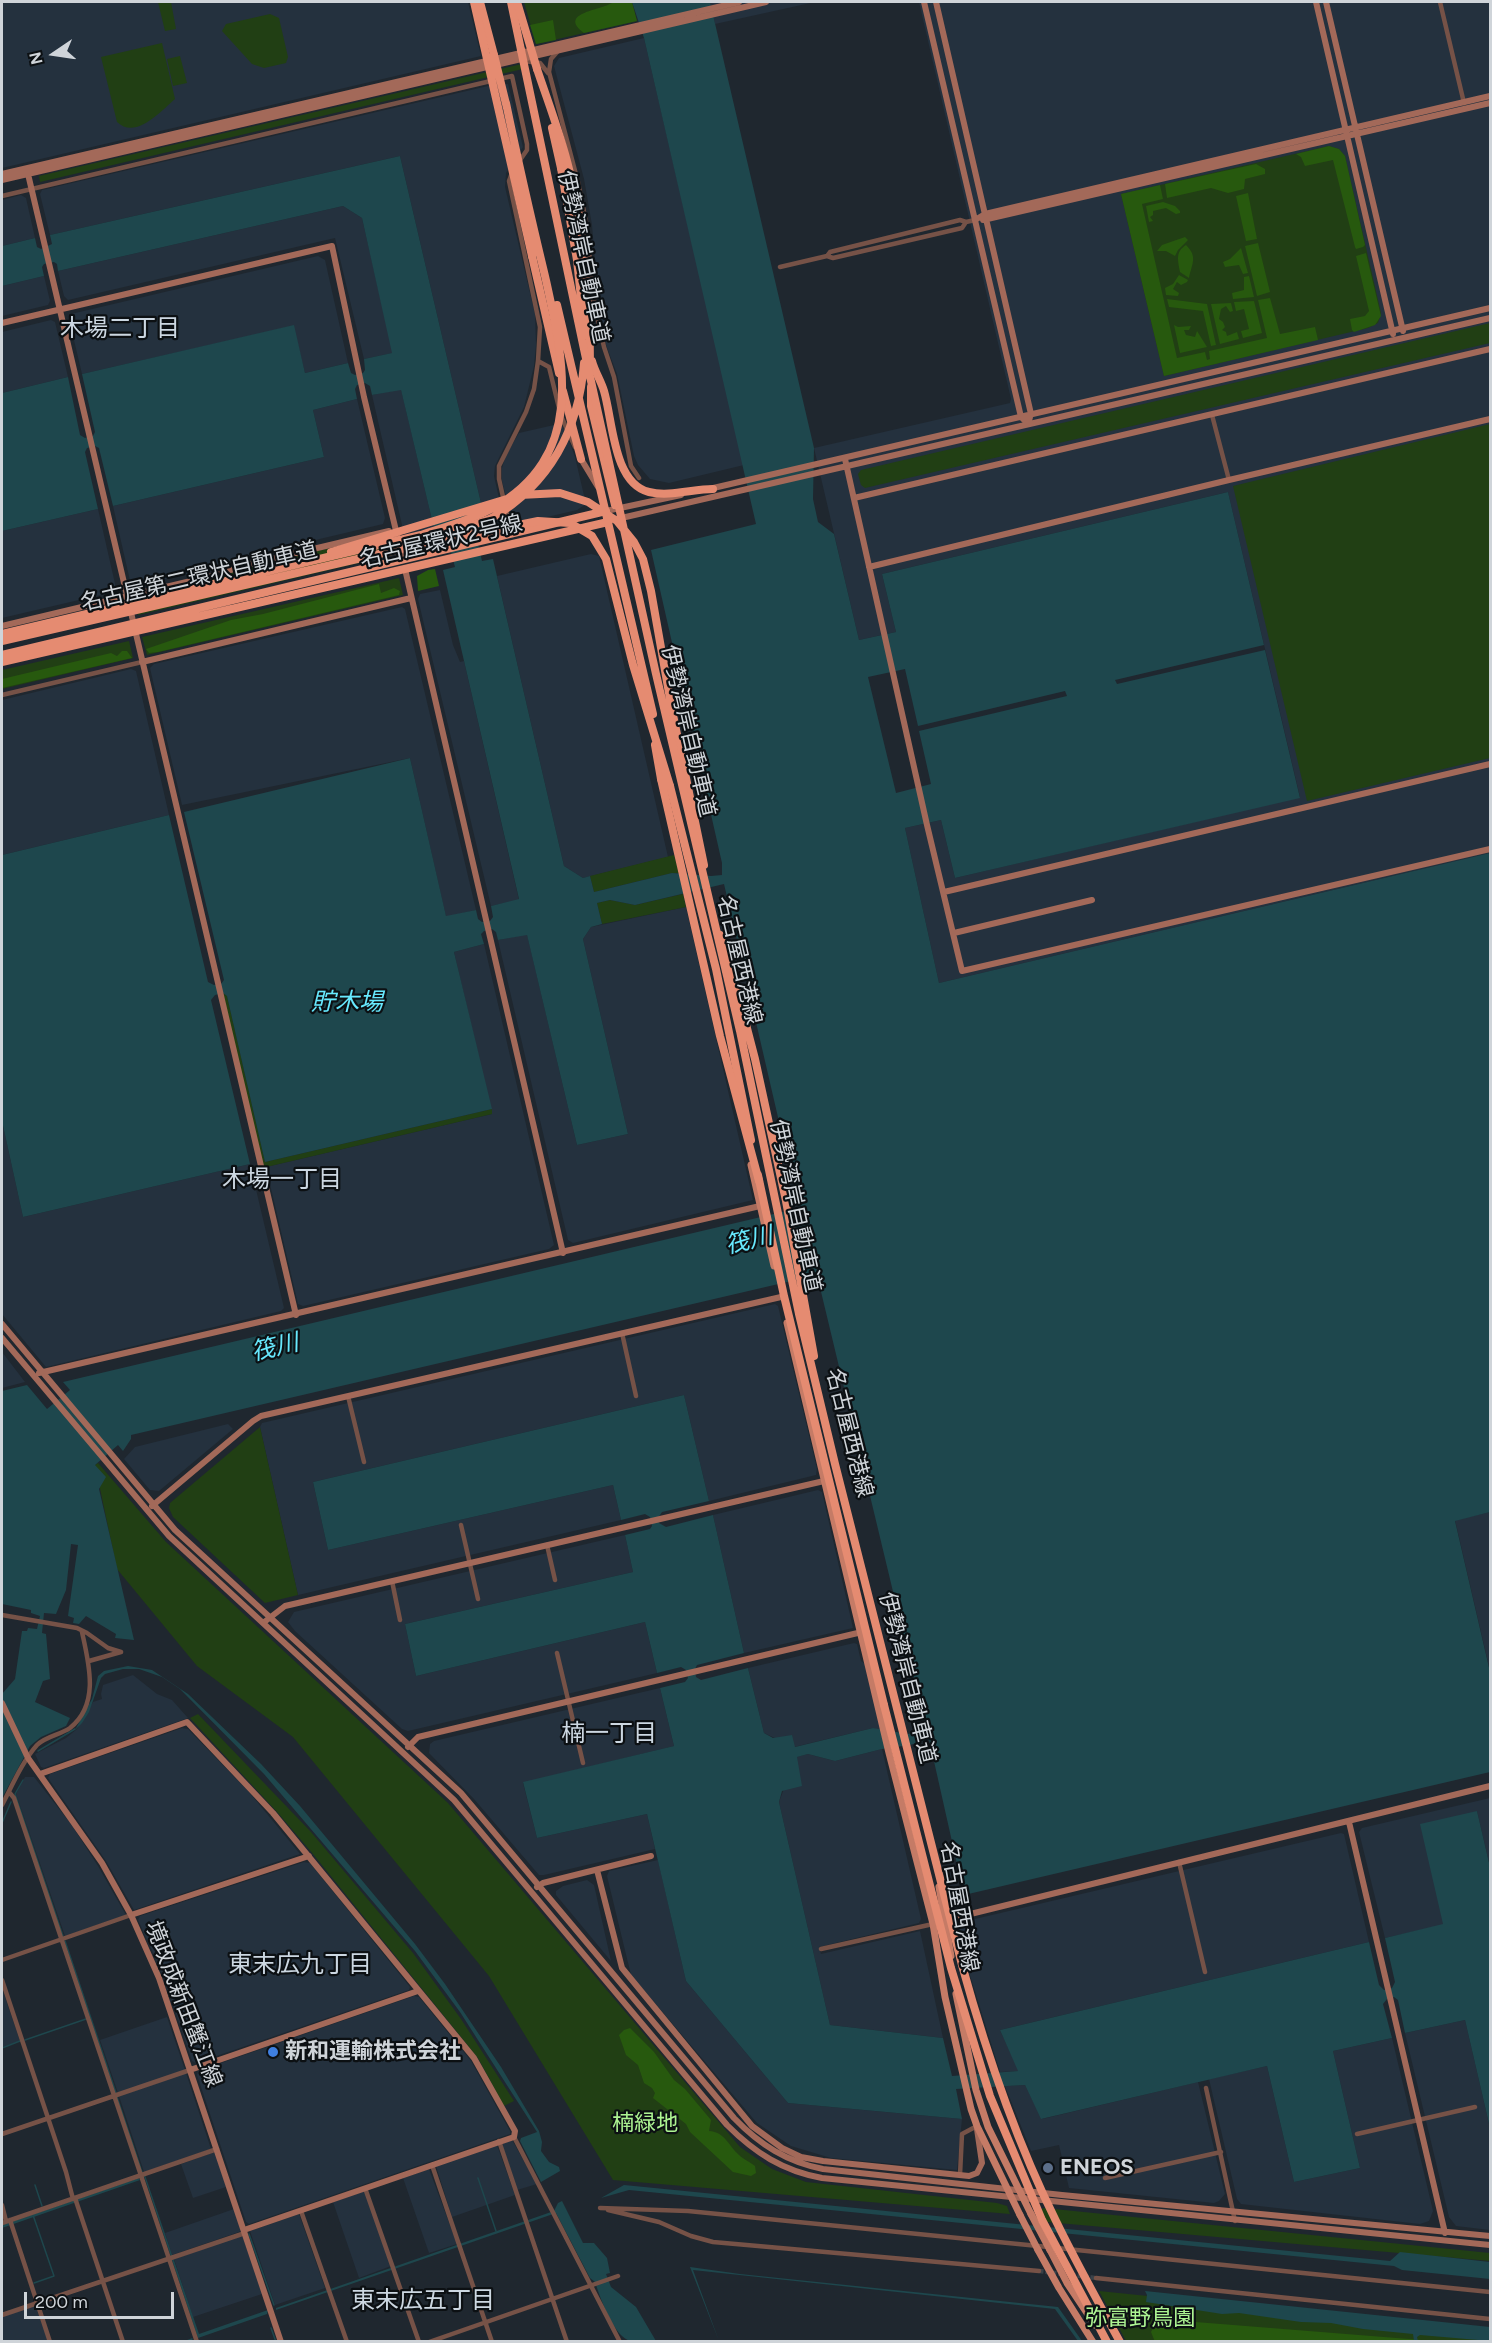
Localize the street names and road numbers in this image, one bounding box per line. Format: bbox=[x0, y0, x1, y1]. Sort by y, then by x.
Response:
street label: 伊勢湾岸自動車道 bbox=[552, 168, 614, 346]
street label: 名古屋環状2号線 bbox=[357, 510, 525, 574]
street label: 名古屋第二環状自動車道 bbox=[78, 537, 320, 617]
street label: 伊勢湾岸自動車道 bbox=[655, 642, 721, 820]
street label: 名古屋西港線 bbox=[711, 893, 767, 1027]
street label: 伊勢湾岸自動車道 bbox=[764, 1117, 826, 1295]
street label: 名古屋西港線 bbox=[820, 1366, 878, 1500]
street label: 伊勢湾岸自動車道 bbox=[873, 1589, 941, 1767]
street label: 名古屋西港線 bbox=[935, 1840, 983, 1974]
street label: 境政成新田蟹江線 bbox=[139, 1917, 227, 2091]

